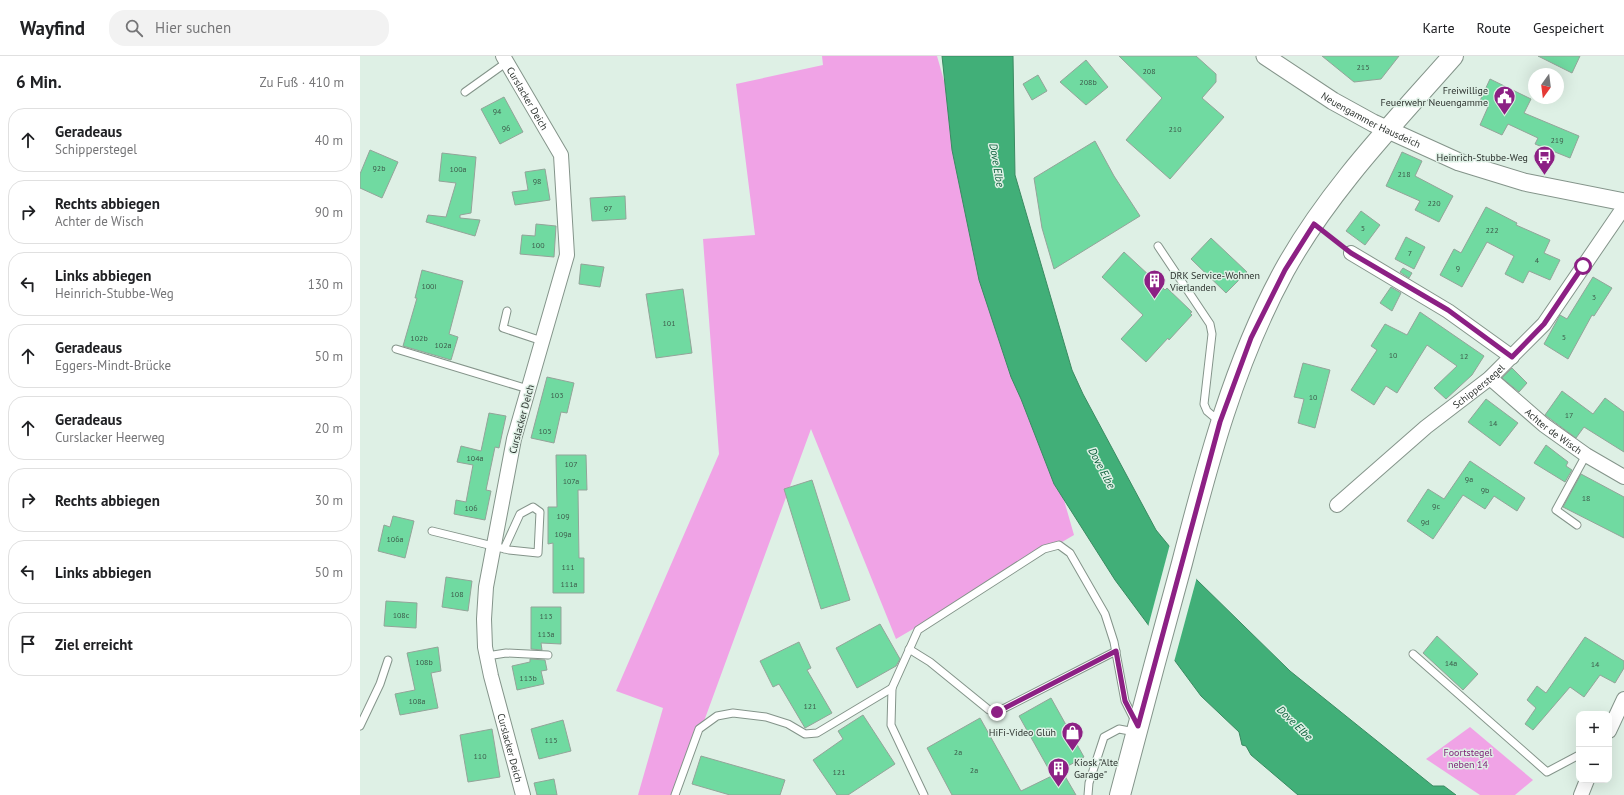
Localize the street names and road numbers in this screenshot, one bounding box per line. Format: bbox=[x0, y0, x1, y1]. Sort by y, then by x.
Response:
street label: Curslacker Deich bbox=[504, 65, 551, 133]
street label: Neuengammer Hausdeich bbox=[1319, 89, 1423, 151]
street label: Schipperstegel bbox=[1450, 361, 1507, 411]
street label: Curslacker Deich bbox=[506, 383, 537, 455]
street label: Achter de Wisch bbox=[1522, 406, 1585, 457]
street label: Curslacker Deich bbox=[494, 712, 525, 784]

